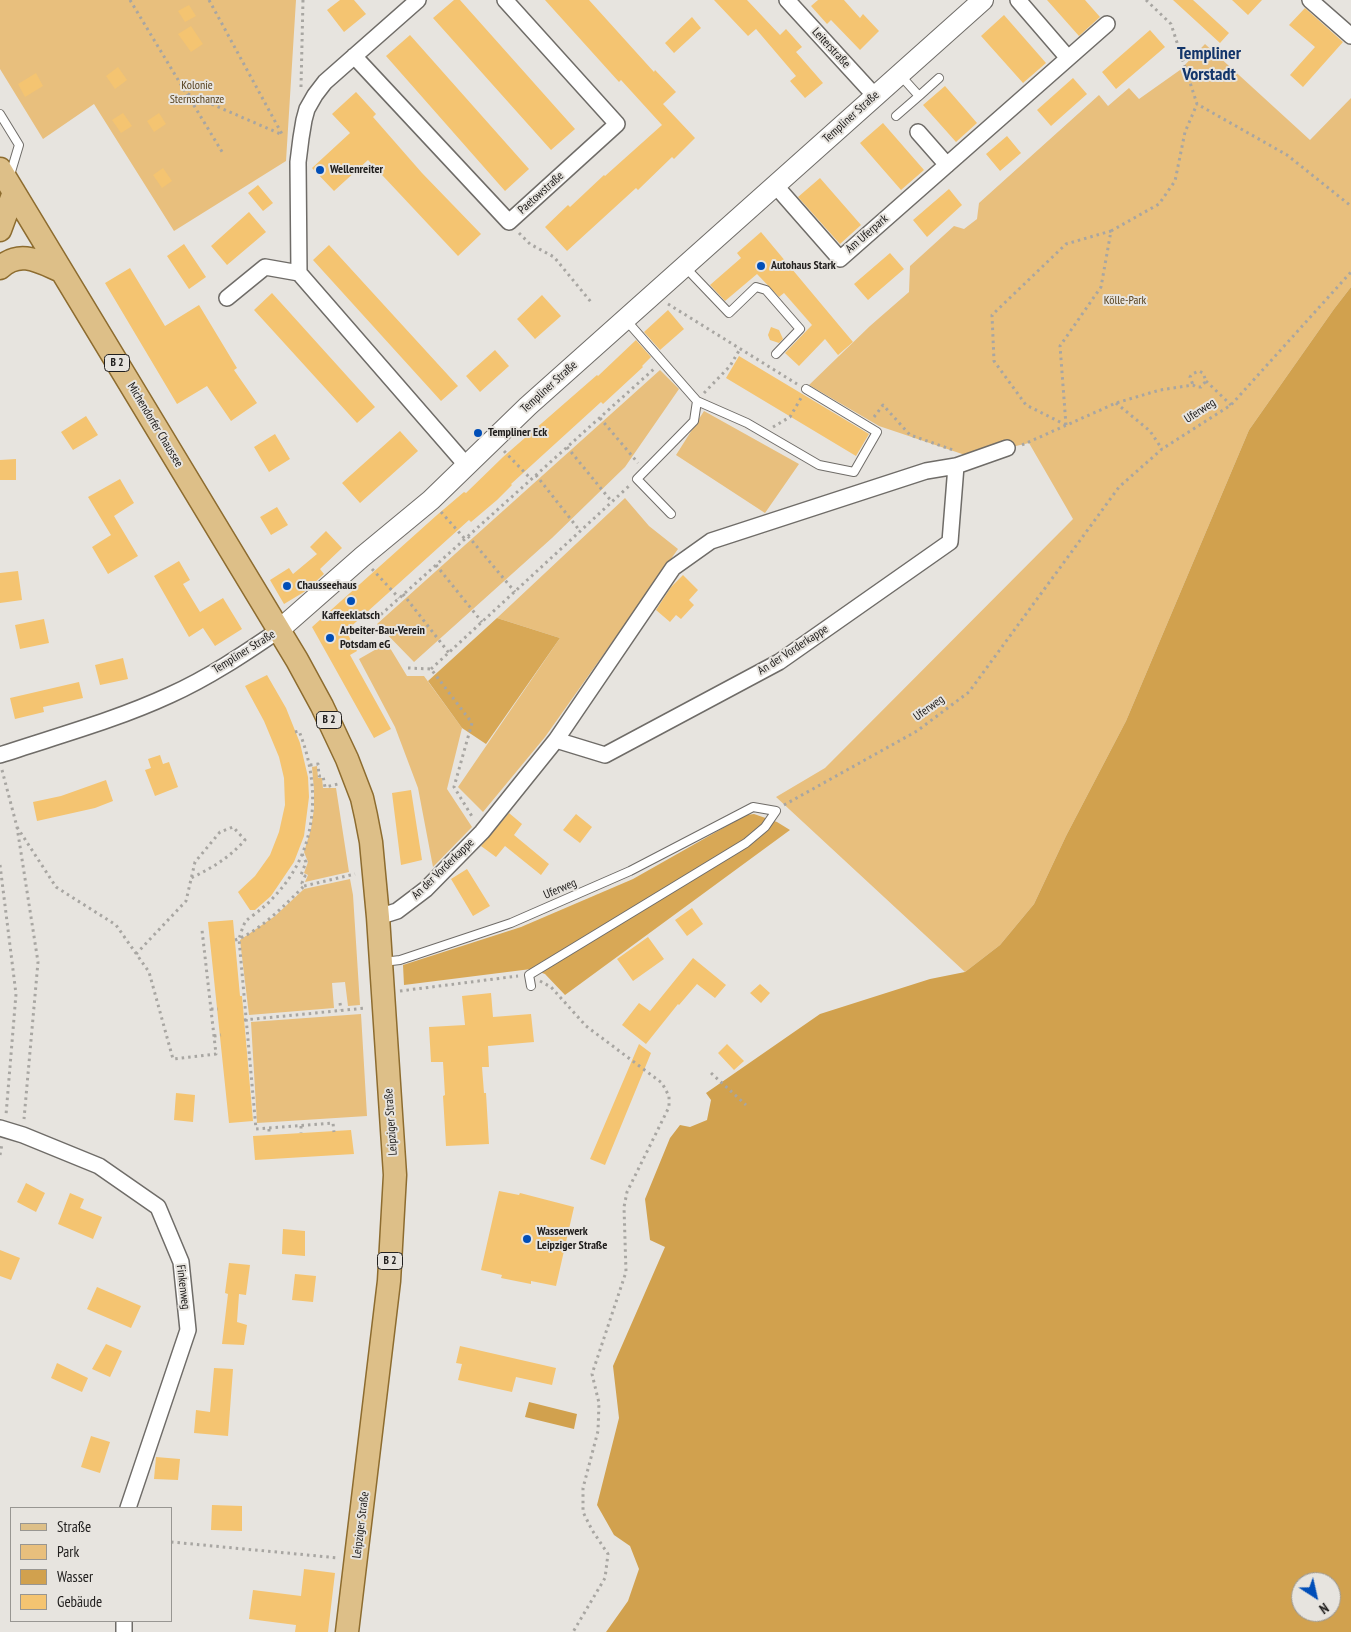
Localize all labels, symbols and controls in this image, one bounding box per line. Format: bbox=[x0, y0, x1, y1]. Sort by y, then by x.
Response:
street label: Leiterstraße bbox=[809, 25, 853, 71]
district label: Templiner Vorstadt bbox=[1177, 43, 1241, 86]
park label: Kolonie Sternschanze bbox=[170, 79, 224, 107]
street label: Templiner Straße bbox=[820, 88, 882, 146]
place label: Wellenreiter bbox=[330, 163, 383, 177]
marker: Wellenreiter bbox=[314, 164, 326, 176]
street label: Paetowstraße bbox=[515, 169, 567, 217]
street label: Am Uferpark bbox=[843, 212, 891, 256]
place label: Autohaus Stark bbox=[771, 259, 836, 273]
marker: Autohaus Stark bbox=[755, 260, 767, 272]
park label: Kölle-Park bbox=[1104, 294, 1146, 308]
road number: B 2 bbox=[104, 354, 130, 372]
street label: Templiner Straße bbox=[518, 358, 580, 416]
street label: Michendorfer Chaussee bbox=[124, 380, 186, 470]
street label: Uferweg bbox=[1182, 396, 1218, 426]
place label: Templiner Eck bbox=[488, 426, 547, 440]
marker: Templiner Eck bbox=[472, 427, 484, 439]
place label: Chausseehaus bbox=[297, 579, 357, 593]
marker: Chausseehaus bbox=[281, 580, 293, 592]
marker: Kaffeeklatsch bbox=[345, 595, 357, 607]
place label: Kaffeeklatsch bbox=[322, 609, 380, 623]
street label: An der Vorderkappe bbox=[755, 622, 831, 678]
place label: Arbeiter-Bau-Verein Potsdam eG bbox=[340, 624, 425, 652]
street label: Templiner Straße bbox=[210, 627, 278, 677]
marker: Arbeiter-Bau-Verein Potsdam eG bbox=[324, 632, 336, 644]
street label: Uferweg bbox=[911, 692, 947, 724]
road number: B 2 bbox=[316, 712, 342, 728]
street label: An der Vorderkappe bbox=[409, 836, 477, 902]
street label: Uferweg bbox=[541, 876, 579, 902]
street label: Leipziger Straße bbox=[381, 1088, 401, 1156]
place label: Wasserwerk Leipziger Straße bbox=[537, 1225, 607, 1253]
marker: Wasserwerk Leipziger Straße bbox=[521, 1233, 533, 1245]
road number: B 2 bbox=[378, 1252, 402, 1270]
street label: Finkenweg bbox=[173, 1264, 193, 1310]
street label: Leipziger Straße bbox=[350, 1491, 372, 1559]
legend bbox=[10, 1507, 172, 1622]
text: Straße bbox=[57, 1517, 91, 1536]
text: Park bbox=[57, 1542, 79, 1561]
text: Wasser bbox=[57, 1567, 93, 1586]
north arrow bbox=[1291, 1572, 1341, 1622]
text: Gebäude bbox=[57, 1592, 102, 1611]
text: N bbox=[1316, 1599, 1332, 1618]

